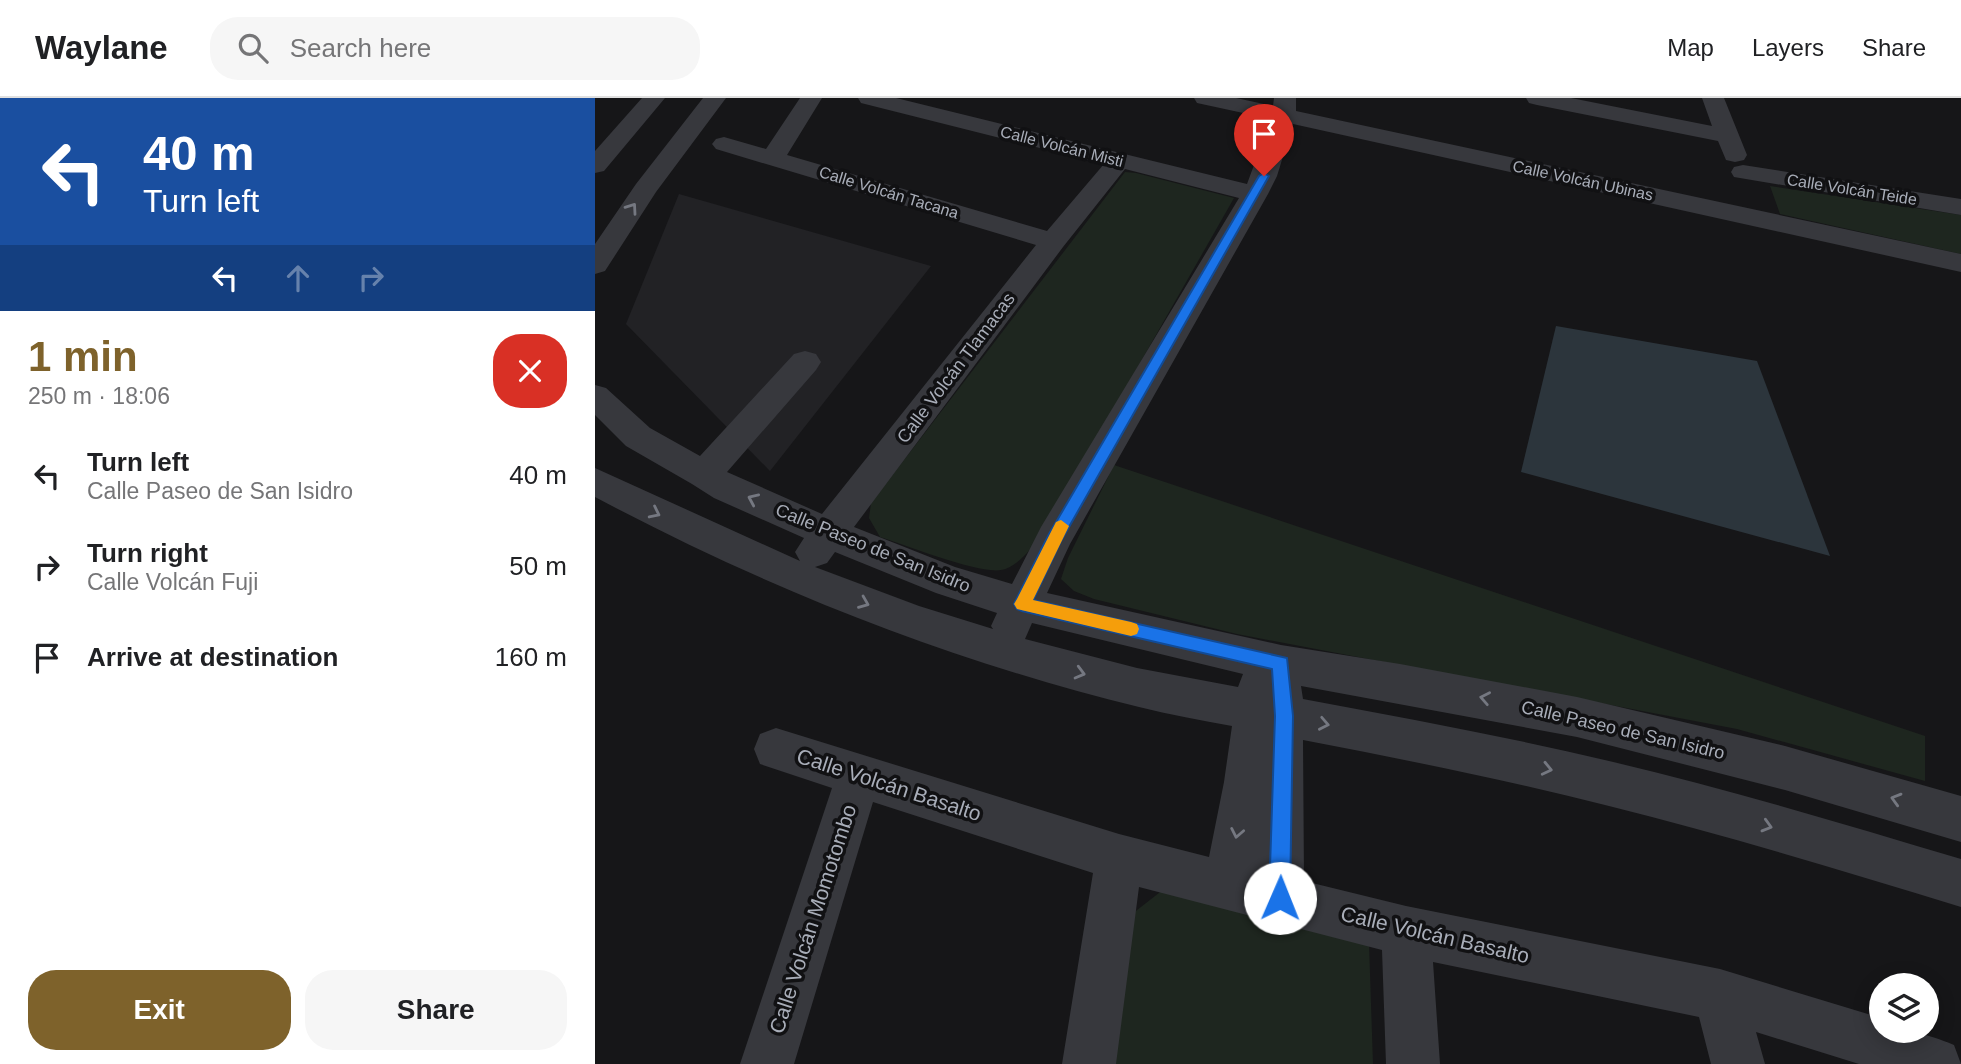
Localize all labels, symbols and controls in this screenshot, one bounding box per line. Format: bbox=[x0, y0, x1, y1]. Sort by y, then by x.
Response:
search box bbox=[210, 17, 700, 80]
text: Waylane bbox=[35, 29, 168, 66]
icon: search bbox=[234, 29, 272, 67]
text: Search here bbox=[290, 33, 431, 63]
text: Map bbox=[1667, 34, 1714, 61]
text: Layers bbox=[1752, 34, 1824, 61]
text: Share bbox=[1862, 34, 1926, 61]
pin bbox=[1234, 104, 1294, 176]
icon: arrive bbox=[1245, 115, 1283, 153]
street label: Calle Volcán Misti bbox=[999, 123, 1125, 170]
icon: left bbox=[28, 126, 119, 217]
text: 40 m bbox=[143, 126, 255, 180]
street label: Calle Volcán Ubinas bbox=[1511, 157, 1655, 204]
street label: Calle Volcán Tacana bbox=[817, 163, 961, 222]
street label: Calle Volcán Teide bbox=[1786, 171, 1918, 208]
text: Turn left bbox=[143, 183, 259, 219]
one-way arrow bbox=[624, 203, 636, 216]
icon: left bbox=[206, 259, 244, 297]
icon: ahead bbox=[279, 259, 317, 297]
icon: right bbox=[352, 259, 390, 297]
street label: Calle Volcán Tlamacas bbox=[893, 289, 1019, 447]
text: 1 min bbox=[28, 333, 138, 380]
button: close bbox=[493, 334, 567, 408]
text: 250 m · 18:06 bbox=[28, 383, 170, 409]
text: Turn left bbox=[87, 447, 189, 477]
icon: left bbox=[28, 457, 66, 495]
text: 40 m bbox=[509, 460, 567, 490]
text: Calle Paseo de San Isidro bbox=[87, 478, 353, 504]
one-way arrow bbox=[748, 493, 760, 507]
street label: Calle Paseo de San Isidro bbox=[773, 500, 973, 596]
one-way arrow bbox=[648, 504, 660, 518]
text: Turn right bbox=[87, 538, 208, 568]
icon: right bbox=[28, 548, 66, 586]
text: 50 m bbox=[509, 551, 567, 581]
text: Calle Volcán Fuji bbox=[87, 569, 258, 595]
one-way arrow bbox=[857, 595, 869, 609]
icon: arrive bbox=[28, 639, 66, 677]
text: Arrive at destination bbox=[87, 642, 338, 672]
text: 160 m bbox=[495, 642, 567, 672]
one-way arrow bbox=[1074, 665, 1086, 679]
one-way arrow bbox=[1479, 692, 1491, 707]
street label: Calle Paseo de San Isidro bbox=[1519, 697, 1727, 763]
one-way arrow bbox=[1318, 715, 1330, 730]
street label: Calle Volcán Basalto bbox=[794, 744, 984, 825]
one-way arrow bbox=[1541, 761, 1553, 775]
one-way arrow bbox=[1890, 793, 1902, 808]
street label: Calle Volcán Momotombo bbox=[765, 801, 860, 1036]
one-way arrow bbox=[1761, 818, 1773, 832]
one-way arrow bbox=[1231, 827, 1246, 839]
position arrow bbox=[1243, 861, 1317, 935]
street label: Calle Volcán Basalto bbox=[1339, 902, 1532, 967]
button: Exit bbox=[28, 970, 291, 1050]
button: Share bbox=[305, 970, 567, 1050]
map controls bbox=[1869, 973, 1939, 1043]
button: layers bbox=[1869, 973, 1939, 1043]

